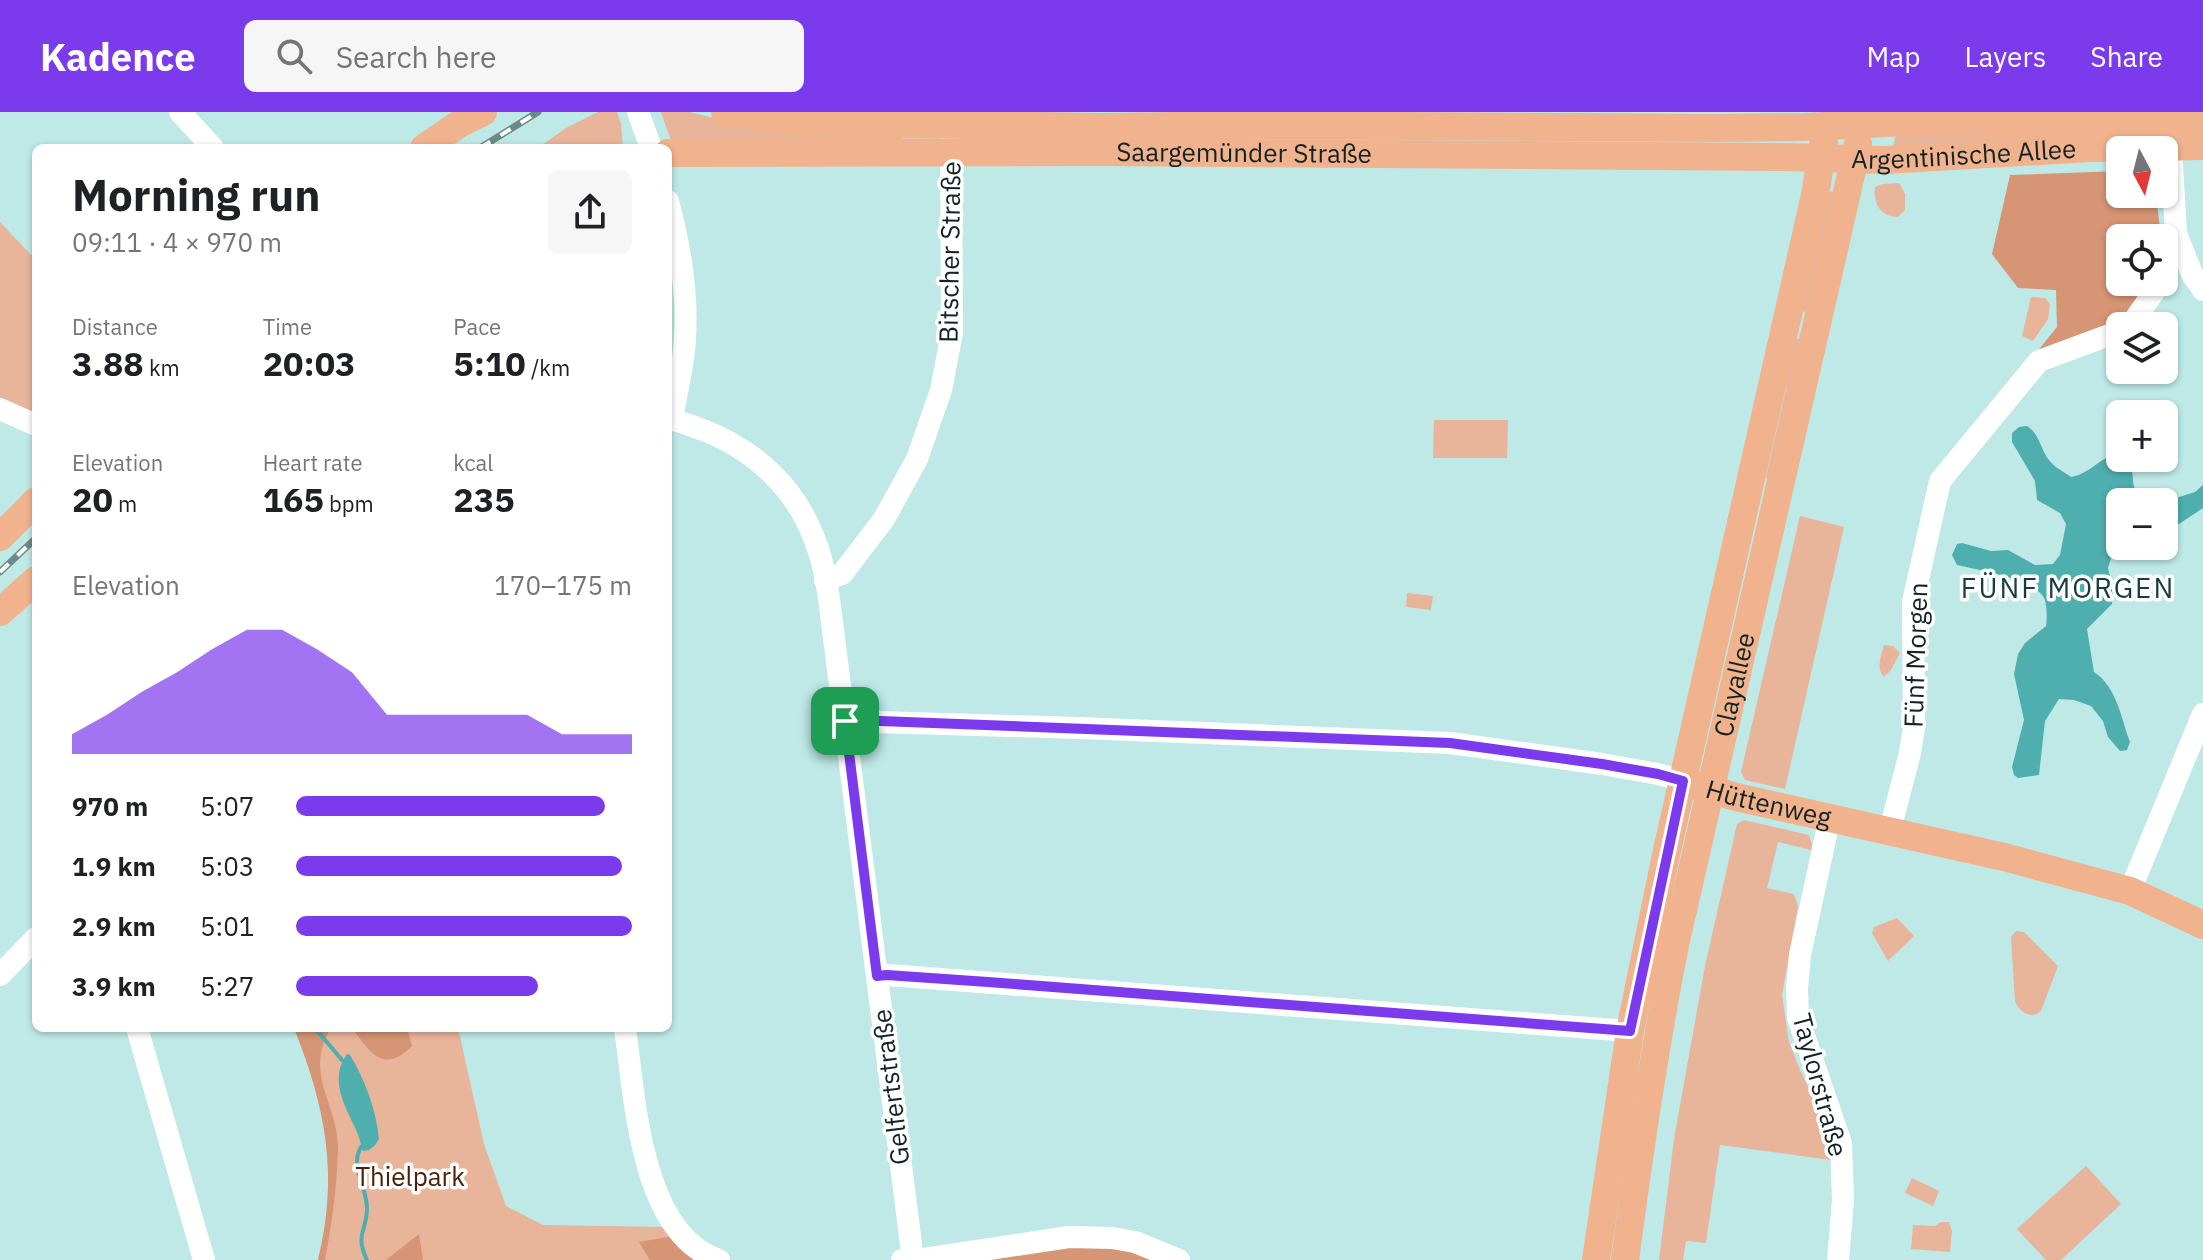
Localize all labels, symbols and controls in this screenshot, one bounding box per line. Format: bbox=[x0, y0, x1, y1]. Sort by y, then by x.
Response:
search box bbox=[244, 20, 804, 92]
text: Kadence bbox=[40, 32, 196, 81]
icon: search bbox=[272, 34, 316, 78]
text: Search here bbox=[336, 37, 496, 76]
text: Map bbox=[1866, 38, 1920, 75]
text: Layers bbox=[1964, 38, 2046, 75]
text: Share bbox=[2090, 38, 2163, 75]
street label: Argentinische Allee bbox=[1851, 131, 2077, 176]
street label: Saargemünder Straße bbox=[1116, 134, 1372, 170]
north arrow bbox=[2106, 136, 2178, 208]
map controls bbox=[2106, 136, 2178, 560]
street label: Bitscher Straße bbox=[930, 161, 968, 343]
text: Morning run bbox=[72, 166, 321, 223]
button: share bbox=[548, 170, 632, 254]
button: locate bbox=[2106, 224, 2178, 296]
text: 09:11 · 4 × 970 m bbox=[72, 225, 282, 259]
text: Distance bbox=[72, 312, 158, 341]
text: Time bbox=[263, 312, 312, 341]
text: Pace bbox=[453, 312, 501, 341]
button: layers bbox=[2106, 312, 2178, 384]
text: 3.88 bbox=[72, 341, 144, 385]
text: 20:03 bbox=[263, 341, 355, 385]
text: 5:10 bbox=[453, 341, 526, 385]
text: km bbox=[144, 353, 180, 382]
text: /km bbox=[526, 353, 570, 382]
button: + bbox=[2106, 400, 2178, 472]
text: Elevation bbox=[72, 448, 163, 477]
text: Heart rate bbox=[263, 448, 363, 477]
text: kcal bbox=[453, 448, 493, 477]
text: 20 bbox=[72, 477, 113, 521]
text: 165 bbox=[263, 477, 324, 521]
text: 235 bbox=[453, 477, 515, 521]
button: − bbox=[2106, 488, 2178, 560]
text: m bbox=[113, 489, 137, 518]
text: bpm bbox=[324, 489, 374, 518]
text: Elevation bbox=[72, 568, 180, 602]
text: 170–175 m bbox=[494, 568, 632, 602]
district label: FÜNF MORGEN bbox=[1961, 569, 2175, 606]
street label: Fünf Morgen bbox=[1895, 582, 1935, 728]
street label: Clayallee bbox=[1705, 629, 1762, 740]
pin bbox=[811, 687, 879, 755]
icon: arrive bbox=[823, 699, 867, 743]
street label: Hüttenweg bbox=[1702, 771, 1835, 834]
text: 970 m bbox=[72, 789, 148, 823]
text: 5:07 bbox=[200, 789, 254, 823]
text: 1.9 km bbox=[72, 849, 156, 883]
text: 5:03 bbox=[200, 849, 254, 883]
text: 2.9 km bbox=[72, 909, 156, 943]
text: 5:01 bbox=[200, 909, 254, 943]
text: 3.9 km bbox=[72, 969, 156, 1003]
text: 5:27 bbox=[200, 969, 254, 1003]
street label: Gelfertstraße bbox=[864, 1007, 916, 1167]
street label: Taylorstraße bbox=[1786, 1009, 1856, 1160]
park label: Thielpark bbox=[355, 1159, 465, 1193]

